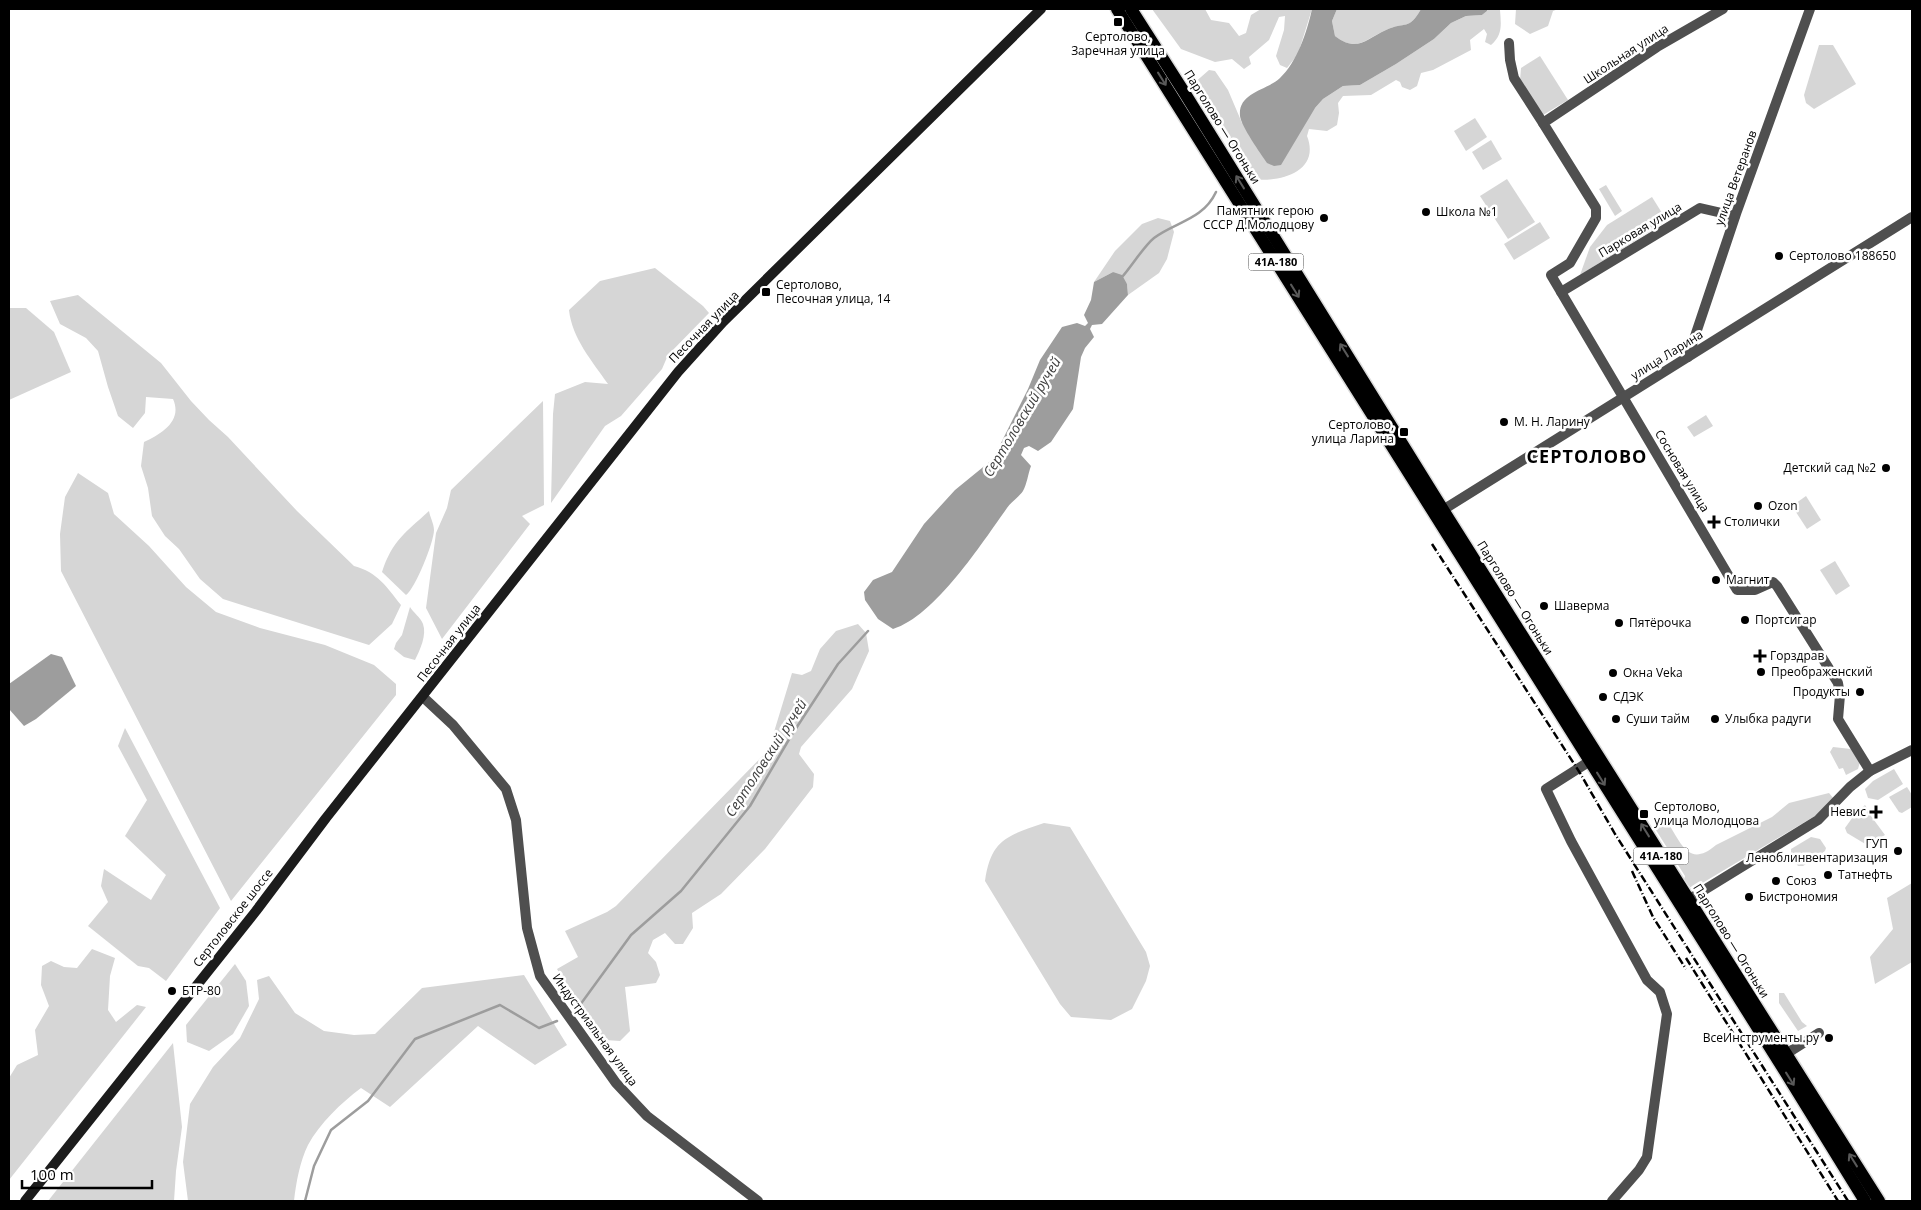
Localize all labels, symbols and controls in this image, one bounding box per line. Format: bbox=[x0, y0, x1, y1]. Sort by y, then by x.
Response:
marker: Сертолово, Заречная улица bbox=[1112, 16, 1124, 28]
street label: Школьная улица bbox=[1580, 20, 1672, 88]
place label: Сертолово, Заречная улица bbox=[1071, 28, 1165, 59]
street label: Парголово — Огоньки bbox=[1180, 66, 1265, 187]
one-way arrow bbox=[1157, 72, 1167, 86]
street label: улица Ветеранов bbox=[1710, 128, 1761, 228]
one-way arrow bbox=[1234, 176, 1244, 190]
street label: Парковая улица bbox=[1595, 198, 1684, 261]
place label: Памятник герою СССР Д.Молодцову bbox=[1203, 202, 1315, 233]
place label: Школа №1 bbox=[1436, 203, 1498, 220]
marker: Школа №1 bbox=[1420, 206, 1432, 218]
marker: Памятник герою СССР Д.Молодцову bbox=[1318, 212, 1330, 224]
place label: Сертолово 188650 bbox=[1789, 247, 1896, 264]
marker: Сертолово 188650 bbox=[1773, 250, 1785, 262]
road number: 41А-180 bbox=[1248, 253, 1304, 270]
place label: Сертолово, Песочная улица, 14 bbox=[776, 276, 891, 307]
one-way arrow bbox=[1289, 284, 1300, 298]
marker: Сертолово, Песочная улица, 14 bbox=[760, 286, 772, 298]
street label: Песочная улица bbox=[665, 287, 743, 367]
street label: улица Ларина bbox=[1627, 326, 1706, 384]
one-way arrow bbox=[1338, 343, 1349, 357]
water label: Сертоловский ручей bbox=[978, 353, 1065, 480]
place label: М. Н. Ларину bbox=[1514, 413, 1591, 430]
place label: Сертолово, улица Ларина bbox=[1312, 416, 1394, 447]
marker: М. Н. Ларину bbox=[1498, 416, 1510, 428]
marker: Сертолово, улица Ларина bbox=[1398, 426, 1410, 438]
street label: Сосновая улица bbox=[1651, 426, 1714, 515]
district label: СЕРТОЛОВО bbox=[1527, 444, 1647, 468]
place label: Детский сад №2 bbox=[1784, 459, 1876, 476]
marker: Детский сад №2 bbox=[1880, 462, 1892, 474]
place label: Ozon bbox=[1768, 497, 1798, 514]
marker: Ozon bbox=[1752, 500, 1764, 512]
place label: Столички bbox=[1724, 513, 1780, 530]
marker: Столички bbox=[1708, 516, 1720, 528]
street label: Парголово — Огоньки bbox=[1473, 537, 1558, 658]
place label: Магнит bbox=[1726, 571, 1770, 588]
marker: Магнит bbox=[1710, 574, 1722, 586]
place label: Шаверма bbox=[1554, 597, 1610, 614]
street label: Песочная улица bbox=[413, 600, 484, 685]
marker: Шаверма bbox=[1538, 600, 1550, 612]
place label: Портсигар bbox=[1755, 611, 1817, 628]
place label: Пятёрочка bbox=[1629, 614, 1691, 631]
marker: Портсигар bbox=[1739, 614, 1751, 626]
marker: Пятёрочка bbox=[1613, 617, 1625, 629]
place label: Горздрав bbox=[1770, 647, 1825, 664]
marker: Горздрав bbox=[1754, 650, 1766, 662]
place label: Преображенский bbox=[1771, 663, 1873, 680]
place label: Окна Veka bbox=[1623, 664, 1683, 681]
marker: Преображенский bbox=[1755, 666, 1767, 678]
marker: Окна Veka bbox=[1607, 667, 1619, 679]
place label: Продукты bbox=[1793, 683, 1850, 700]
marker: Продукты bbox=[1854, 686, 1866, 698]
place label: СДЭК bbox=[1613, 688, 1644, 705]
marker: СДЭК bbox=[1597, 691, 1609, 703]
water label: Сертоловский ручей bbox=[720, 695, 811, 820]
place label: Суши тайм bbox=[1626, 710, 1690, 727]
place label: Улыбка радуги bbox=[1725, 710, 1811, 727]
marker: Суши тайм bbox=[1610, 713, 1622, 725]
marker: Улыбка радуги bbox=[1709, 713, 1721, 725]
one-way arrow bbox=[1597, 771, 1607, 785]
place label: Сертолово, улица Молодцова bbox=[1654, 798, 1759, 829]
place label: Невис bbox=[1830, 803, 1866, 820]
marker: Невис bbox=[1870, 806, 1882, 818]
marker: Сертолово, улица Молодцова bbox=[1638, 808, 1650, 820]
one-way arrow bbox=[1640, 824, 1650, 838]
place label: ГУП Леноблинвентаризация bbox=[1746, 835, 1888, 866]
marker: ГУП Леноблинвентаризация bbox=[1892, 845, 1904, 857]
road number: 41А-180 bbox=[1634, 848, 1688, 864]
street label: Сертоловское шоссе bbox=[189, 865, 277, 970]
place label: Татнефть bbox=[1838, 866, 1893, 883]
marker: Татнефть bbox=[1822, 869, 1834, 881]
place label: Союз bbox=[1786, 872, 1817, 889]
marker: Союз bbox=[1770, 875, 1782, 887]
street label: Парголово — Огоньки bbox=[1689, 880, 1774, 1001]
place label: Бистрономия bbox=[1759, 888, 1838, 905]
marker: Бистрономия bbox=[1743, 891, 1755, 903]
street label: Индустриальная улица bbox=[549, 970, 642, 1089]
place label: БТР-80 bbox=[182, 982, 221, 999]
marker: БТР-80 bbox=[166, 985, 178, 997]
place label: ВсеИнструменты.ру bbox=[1703, 1029, 1820, 1046]
marker: ВсеИнструменты.ру bbox=[1823, 1032, 1835, 1044]
one-way arrow bbox=[1785, 1072, 1795, 1086]
one-way arrow bbox=[1848, 1153, 1858, 1167]
scale bar bbox=[22, 1158, 152, 1190]
text: 100 m bbox=[30, 1164, 74, 1184]

